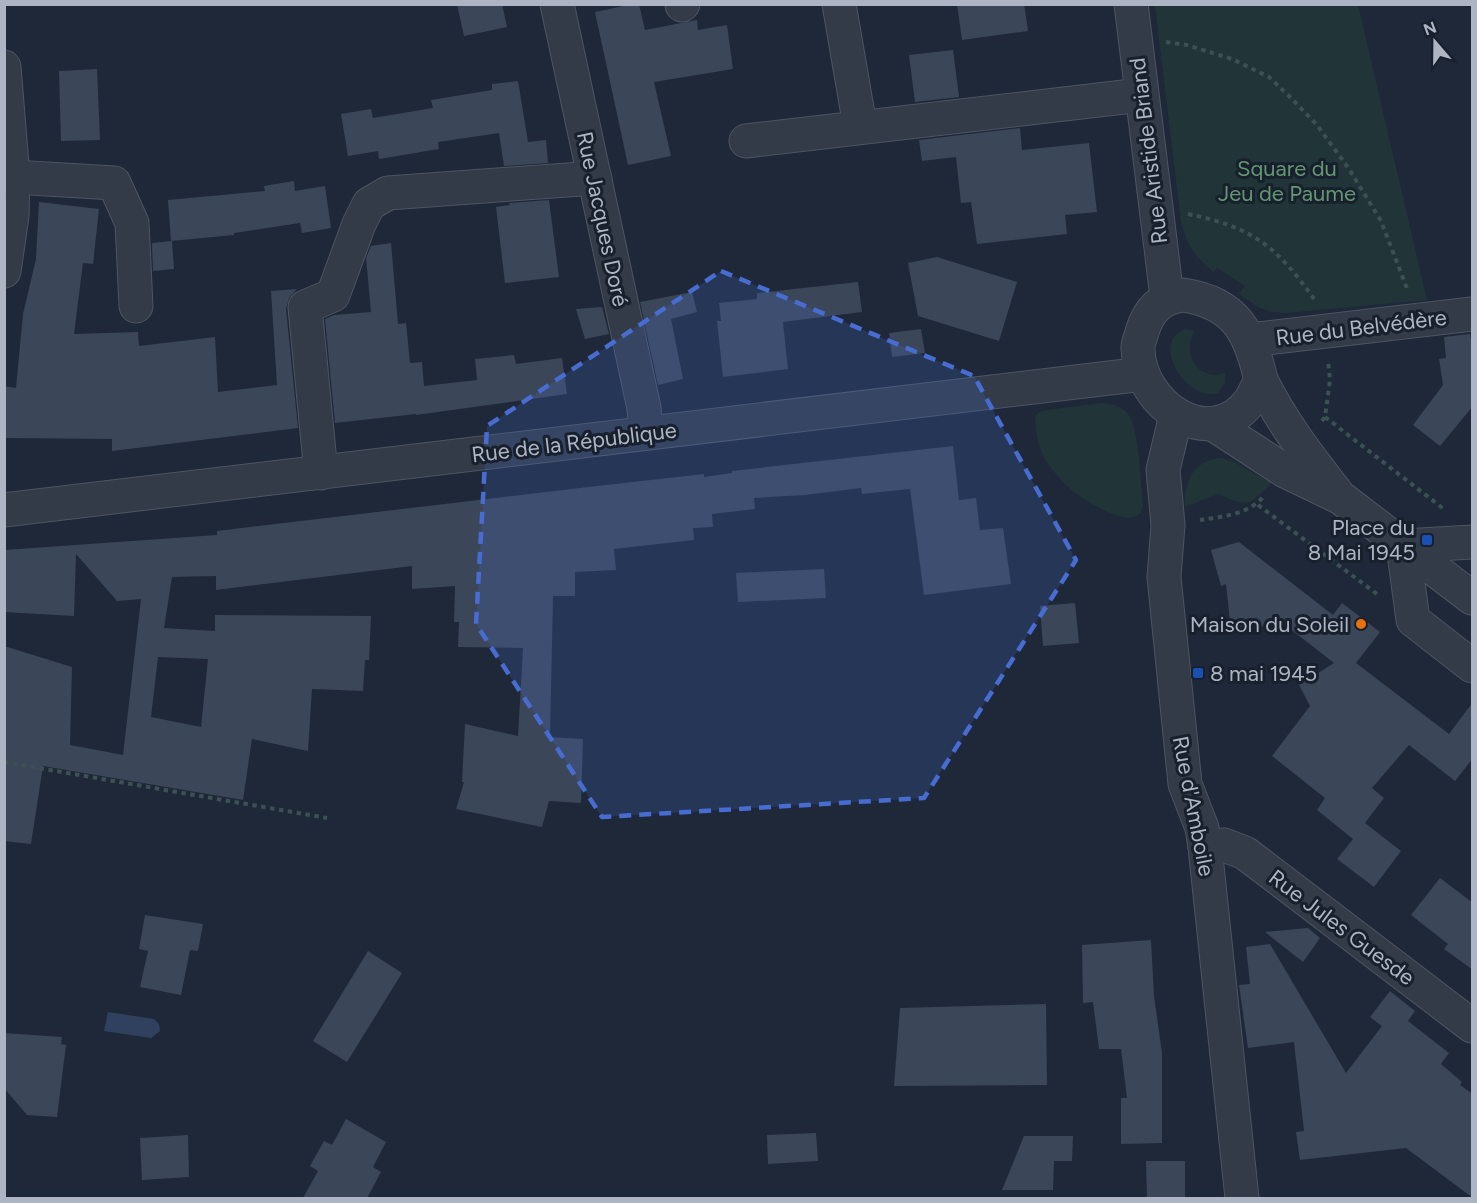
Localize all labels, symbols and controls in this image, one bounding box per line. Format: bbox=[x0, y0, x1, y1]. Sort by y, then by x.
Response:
north arrow bbox=[1405, 12, 1465, 72]
text: N bbox=[1421, 17, 1439, 39]
street label: Rue Aristide Briand bbox=[1124, 56, 1173, 246]
street label: Rue Jacques Doré bbox=[571, 129, 634, 309]
park label: Square du Jeu de Paume bbox=[1218, 155, 1356, 207]
street label: Rue du Belvédère bbox=[1274, 304, 1448, 351]
street label: Rue de la République bbox=[470, 417, 678, 468]
place label: Place du 8 Mai 1945 bbox=[1308, 514, 1415, 566]
marker: Place du 8 Mai 1945 bbox=[1420, 533, 1434, 547]
place label: Maison du Soleil bbox=[1190, 611, 1349, 638]
marker: Maison du Soleil bbox=[1354, 617, 1368, 631]
place label: 8 mai 1945 bbox=[1210, 660, 1317, 687]
marker: 8 mai 1945 bbox=[1191, 666, 1205, 680]
street label: Rue d'Amboile bbox=[1167, 734, 1220, 878]
street label: Rue Jules Guesde bbox=[1263, 864, 1420, 991]

